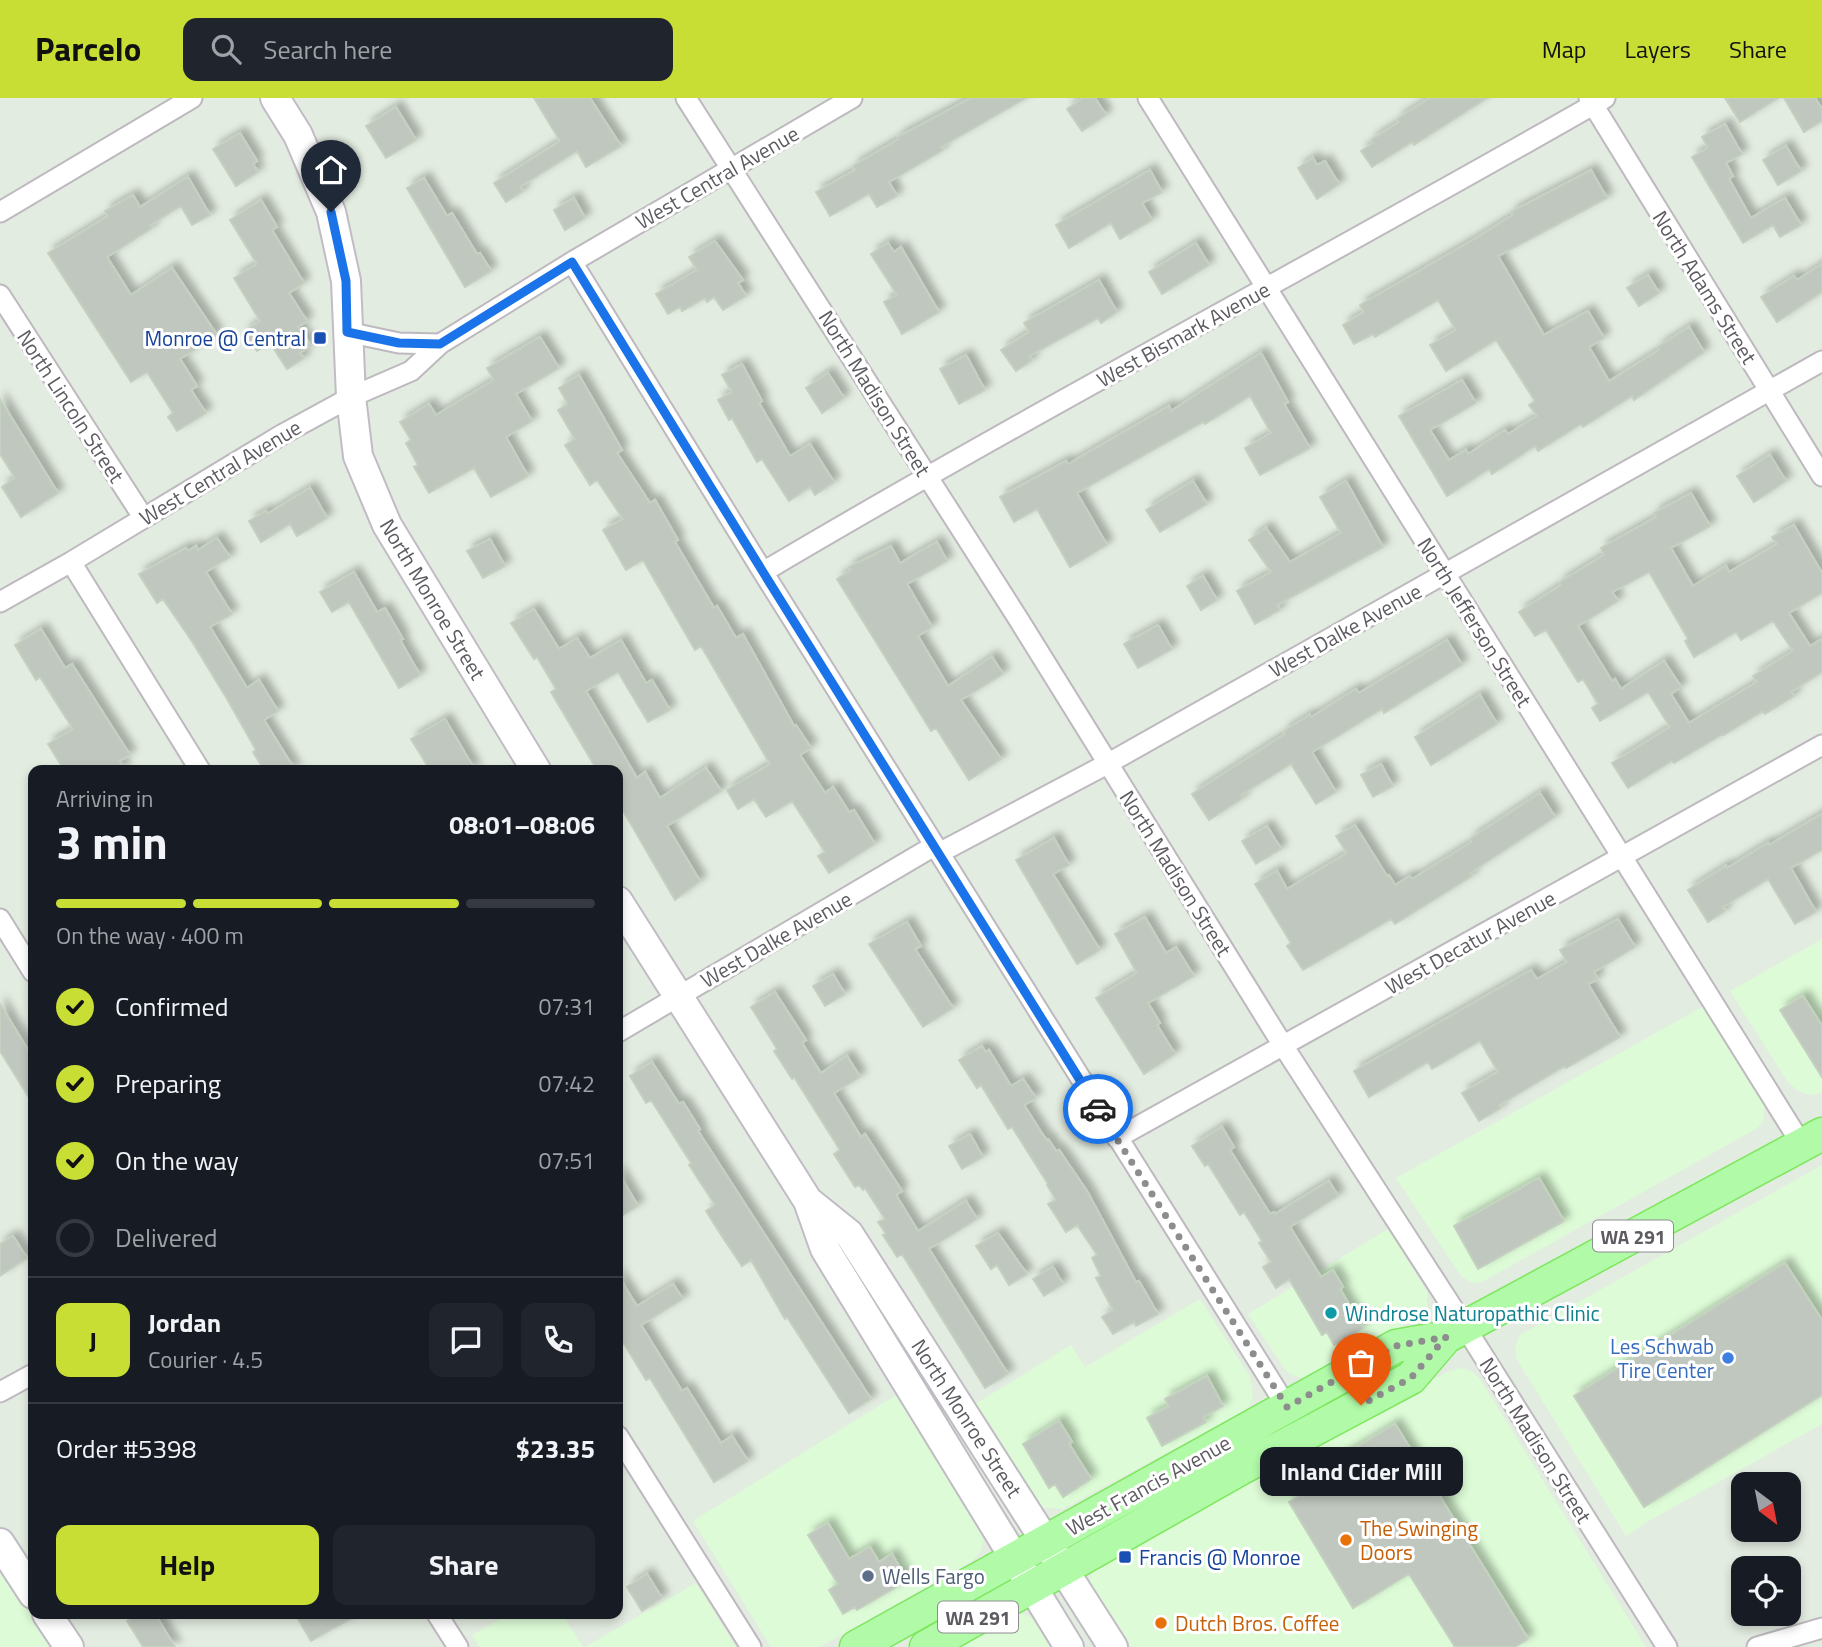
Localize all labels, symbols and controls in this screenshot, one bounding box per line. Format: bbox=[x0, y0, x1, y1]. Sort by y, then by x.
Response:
search box bbox=[183, 18, 673, 81]
text: Parcelo bbox=[35, 24, 141, 74]
icon: search bbox=[207, 30, 245, 68]
text: Search here bbox=[263, 30, 392, 69]
text: Map bbox=[1542, 31, 1587, 67]
text: Layers bbox=[1625, 31, 1691, 67]
text: Share bbox=[1729, 31, 1787, 67]
street label: West Central Avenue bbox=[629, 117, 805, 237]
pin bbox=[301, 140, 361, 212]
icon: home bbox=[312, 151, 350, 189]
street label: North Adams Street bbox=[1645, 204, 1765, 371]
street label: West Bismark Avenue bbox=[1091, 273, 1275, 395]
street label: North Madison Street bbox=[811, 304, 939, 483]
place label: Monroe @ Central bbox=[145, 322, 306, 354]
street label: North Lincoln Street bbox=[9, 323, 133, 489]
marker: Monroe @ Central bbox=[312, 330, 328, 346]
street label: West Central Avenue bbox=[133, 411, 307, 533]
street label: North Monroe Street bbox=[372, 512, 494, 686]
street label: North Jefferson Street bbox=[1410, 531, 1541, 714]
street label: West Dalke Avenue bbox=[1263, 575, 1427, 685]
text: Arriving in bbox=[56, 781, 153, 816]
street label: North Madison Street bbox=[1112, 784, 1240, 963]
text: 08:01–08:06 bbox=[449, 805, 595, 844]
text: 3 min bbox=[56, 807, 168, 877]
street label: West Decatur Avenue bbox=[1379, 882, 1561, 1002]
street label: West Dalke Avenue bbox=[694, 883, 858, 995]
text: On the way · 400 m bbox=[56, 918, 244, 953]
text: Confirmed bbox=[115, 987, 229, 1026]
icon: check bbox=[56, 988, 94, 1026]
text: 07:31 bbox=[538, 989, 595, 1024]
text: Preparing bbox=[115, 1064, 221, 1103]
icon: check bbox=[56, 1065, 94, 1103]
text: 07:42 bbox=[538, 1066, 595, 1101]
courier bbox=[1063, 1074, 1133, 1144]
icon: car bbox=[1079, 1090, 1117, 1128]
text: On the way bbox=[115, 1141, 239, 1180]
icon: check bbox=[56, 1142, 94, 1180]
text: 07:51 bbox=[538, 1143, 595, 1178]
text: Delivered bbox=[115, 1218, 218, 1257]
road number: WA 291 bbox=[1593, 1220, 1673, 1252]
place label: Windrose Naturopathic Clinic bbox=[1345, 1297, 1600, 1329]
text: Jordan bbox=[148, 1303, 221, 1342]
button: chat bbox=[429, 1303, 503, 1377]
button: phone bbox=[521, 1303, 595, 1377]
marker: Windrose Naturopathic Clinic bbox=[1323, 1305, 1339, 1321]
text: J bbox=[89, 1321, 97, 1360]
place label: Les Schwab Tire Center bbox=[1610, 1330, 1714, 1386]
street label: North Monroe Street bbox=[904, 1332, 1031, 1504]
pin bbox=[1331, 1333, 1391, 1405]
text: Courier · 4.5 bbox=[148, 1342, 263, 1377]
icon: bag bbox=[1342, 1344, 1380, 1382]
marker: Les Schwab Tire Center bbox=[1720, 1350, 1736, 1366]
street label: North Madison Street bbox=[1472, 1351, 1600, 1530]
street label: West Francis Avenue bbox=[1060, 1426, 1236, 1544]
text: Order #5398 bbox=[56, 1429, 196, 1468]
text: $23.35 bbox=[516, 1429, 595, 1468]
callout: Inland Cider Mill bbox=[1260, 1447, 1462, 1496]
text: Inland Cider Mill bbox=[1280, 1454, 1443, 1489]
north arrow bbox=[1731, 1472, 1801, 1542]
map controls bbox=[1731, 1472, 1801, 1626]
place label: The Swinging Doors bbox=[1360, 1512, 1478, 1568]
button: Help bbox=[56, 1525, 319, 1605]
button: Share bbox=[333, 1525, 595, 1605]
marker: The Swinging Doors bbox=[1338, 1532, 1354, 1548]
place label: Francis @ Monroe bbox=[1139, 1541, 1301, 1573]
marker: Francis @ Monroe bbox=[1117, 1549, 1133, 1565]
button: locate bbox=[1731, 1556, 1801, 1626]
place label: Wells Fargo bbox=[882, 1560, 985, 1592]
marker: Wells Fargo bbox=[860, 1568, 876, 1584]
road number: WA 291 bbox=[938, 1602, 1018, 1632]
place label: Dutch Bros. Coffee bbox=[1175, 1607, 1339, 1639]
marker: Dutch Bros. Coffee bbox=[1153, 1615, 1169, 1631]

